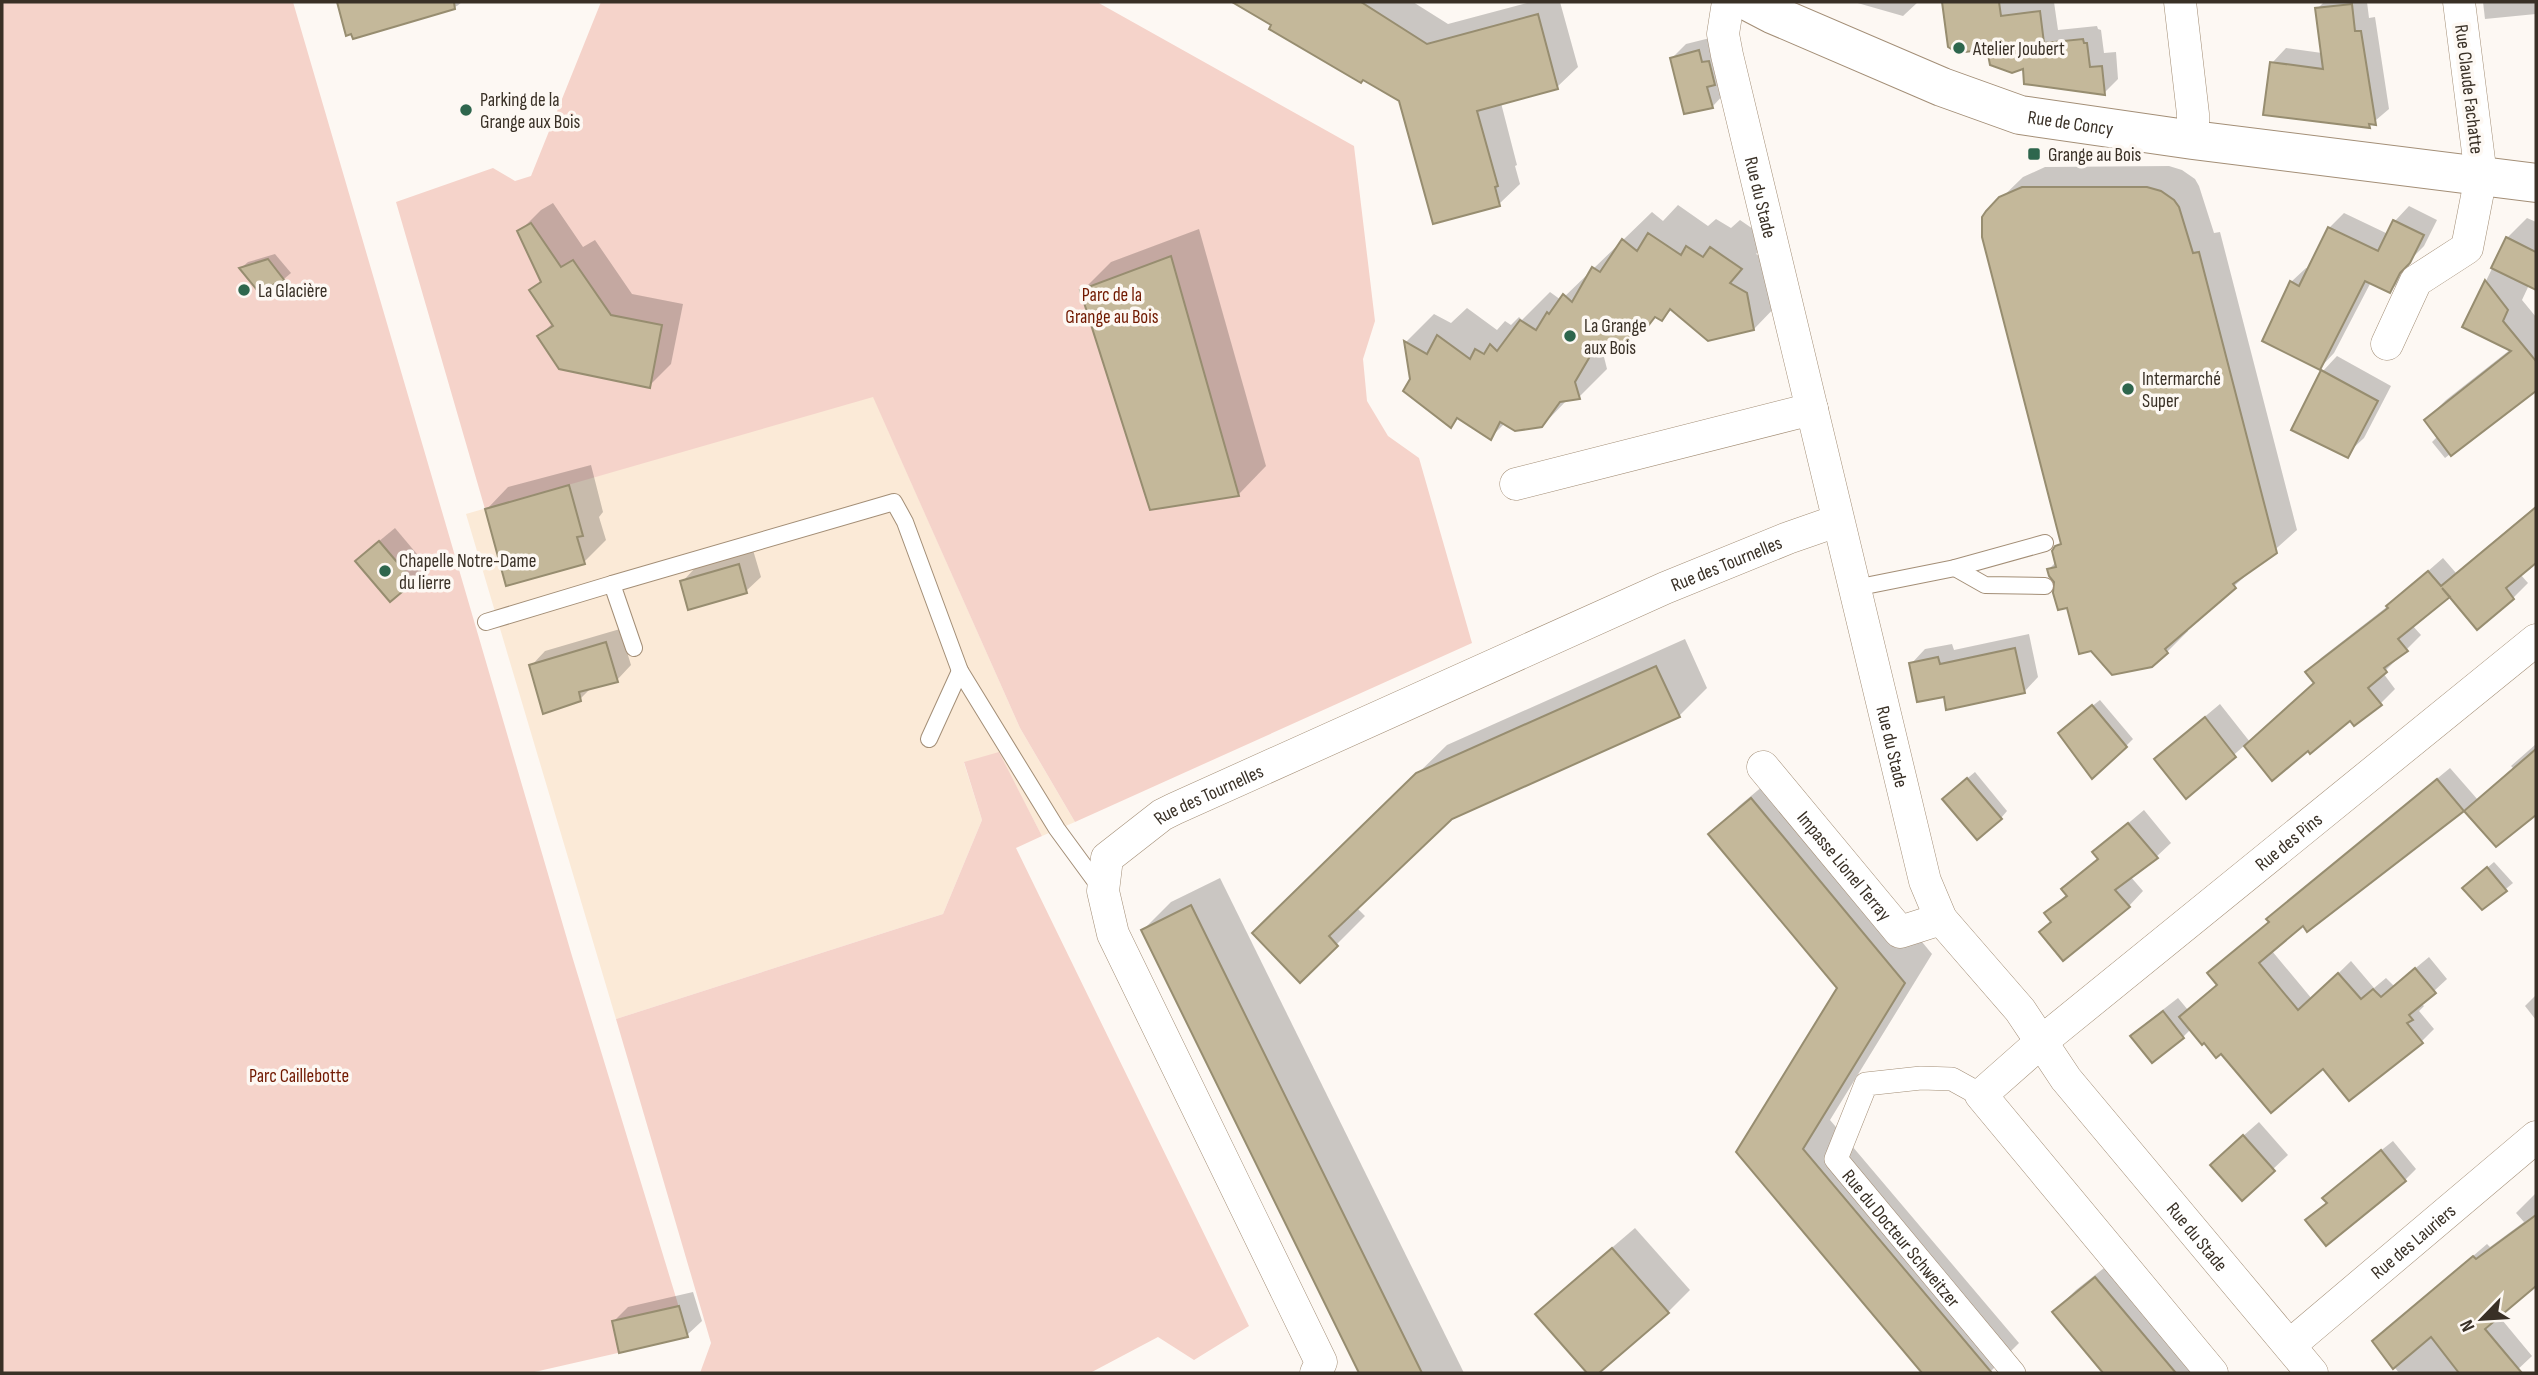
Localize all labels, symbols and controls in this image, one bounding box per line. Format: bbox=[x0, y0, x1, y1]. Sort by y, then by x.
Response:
street label: Rue Claude Fachatte bbox=[2449, 23, 2488, 155]
place label: Atelier Joubert bbox=[1972, 38, 2065, 61]
marker: Atelier Joubert bbox=[1951, 40, 1967, 56]
place label: Parking de la Grange aux Bois bbox=[480, 89, 581, 134]
marker: Parking de la Grange aux Bois bbox=[458, 102, 474, 118]
street label: Rue de Concy bbox=[2026, 106, 2115, 141]
place label: Grange au Bois bbox=[2048, 144, 2141, 167]
marker: Grange au Bois bbox=[2026, 146, 2042, 162]
street label: Rue du Stade bbox=[1739, 154, 1780, 241]
place label: La Glacière bbox=[258, 280, 327, 303]
marker: La Glacière bbox=[236, 282, 252, 298]
park label: Parc de la Grange au Bois bbox=[1065, 284, 1159, 329]
place label: La Grange aux Bois bbox=[1584, 315, 1647, 360]
marker: La Grange aux Bois bbox=[1562, 328, 1578, 344]
place label: Intermarché Super bbox=[2142, 368, 2221, 413]
marker: Intermarché Super bbox=[2120, 381, 2136, 397]
street label: Rue des Tournelles bbox=[1668, 532, 1786, 597]
place label: Chapelle Notre-Dame du lierre bbox=[399, 550, 536, 595]
marker: Chapelle Notre-Dame du lierre bbox=[377, 563, 393, 579]
street label: Rue du Stade bbox=[1870, 704, 1912, 790]
street label: Rue des Tournelles bbox=[1149, 760, 1267, 830]
street label: Impasse Lionel Terray bbox=[1792, 807, 1896, 926]
street label: Rue des Pins bbox=[2251, 808, 2327, 876]
park label: Parc Caillebotte bbox=[249, 1065, 349, 1088]
street label: Rue du Docteur Schweitzer bbox=[1837, 1165, 1965, 1313]
street label: Rue du Stade bbox=[2161, 1198, 2232, 1277]
street label: Rue des Lauriers bbox=[2367, 1200, 2461, 1284]
north arrow bbox=[2447, 1284, 2517, 1354]
text: N bbox=[2455, 1316, 2481, 1335]

